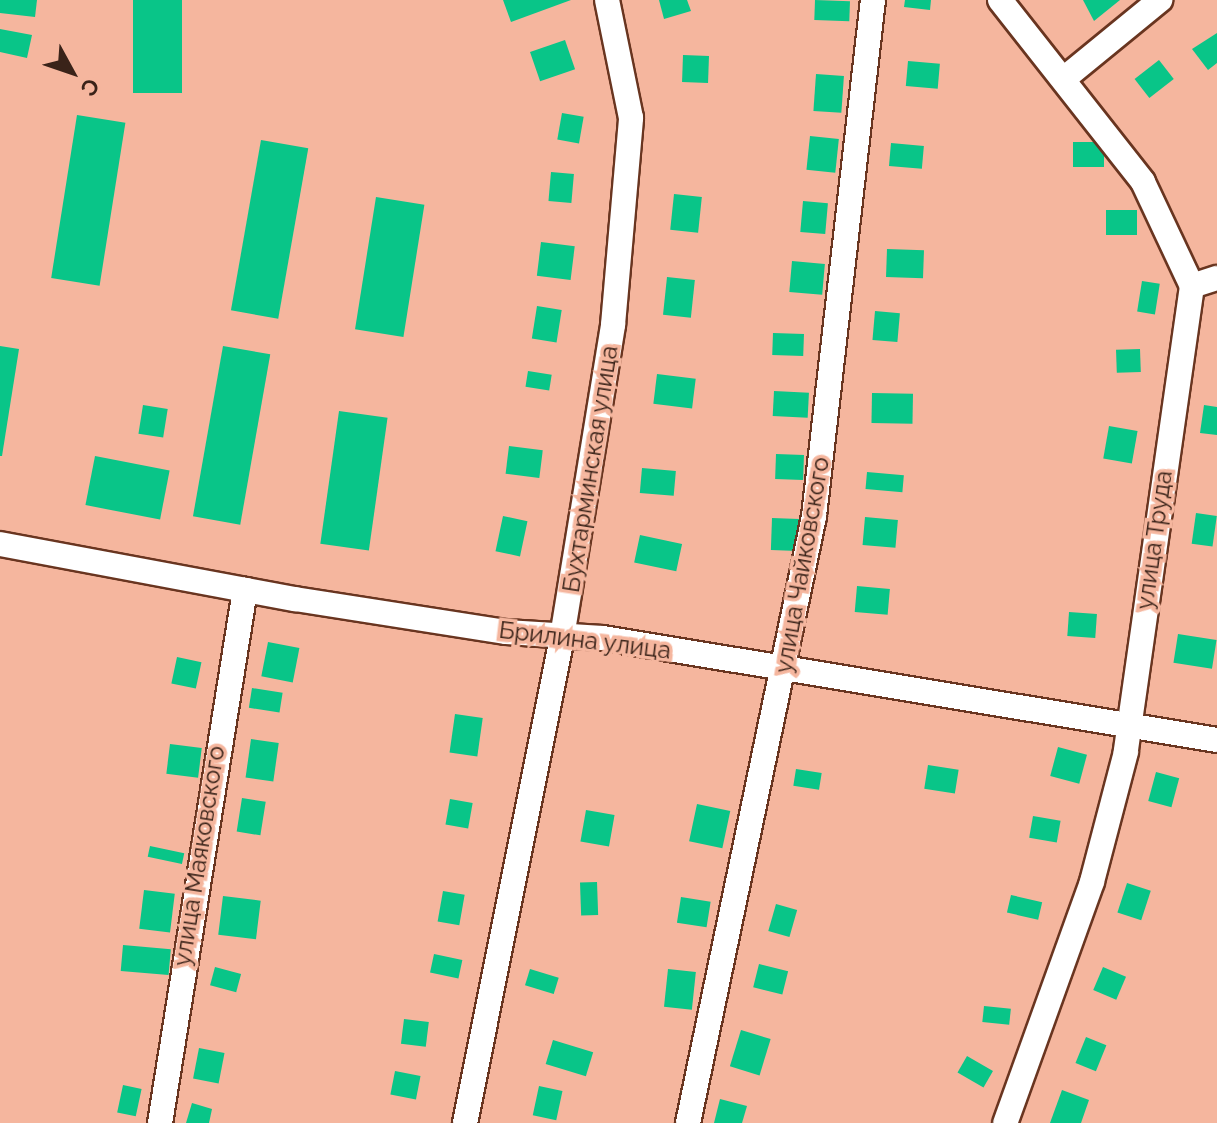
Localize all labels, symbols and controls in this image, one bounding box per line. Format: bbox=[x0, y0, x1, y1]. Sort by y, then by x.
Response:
north arrow bbox=[32, 32, 112, 112]
text: С bbox=[76, 73, 105, 102]
street label: Бухтарминская улица bbox=[556, 343, 624, 595]
street label: улица Чайковского bbox=[769, 455, 835, 675]
street label: улица Труда bbox=[1130, 468, 1178, 612]
street label: Брилина улица bbox=[497, 615, 673, 665]
street label: улица Маяковского bbox=[167, 744, 231, 968]

